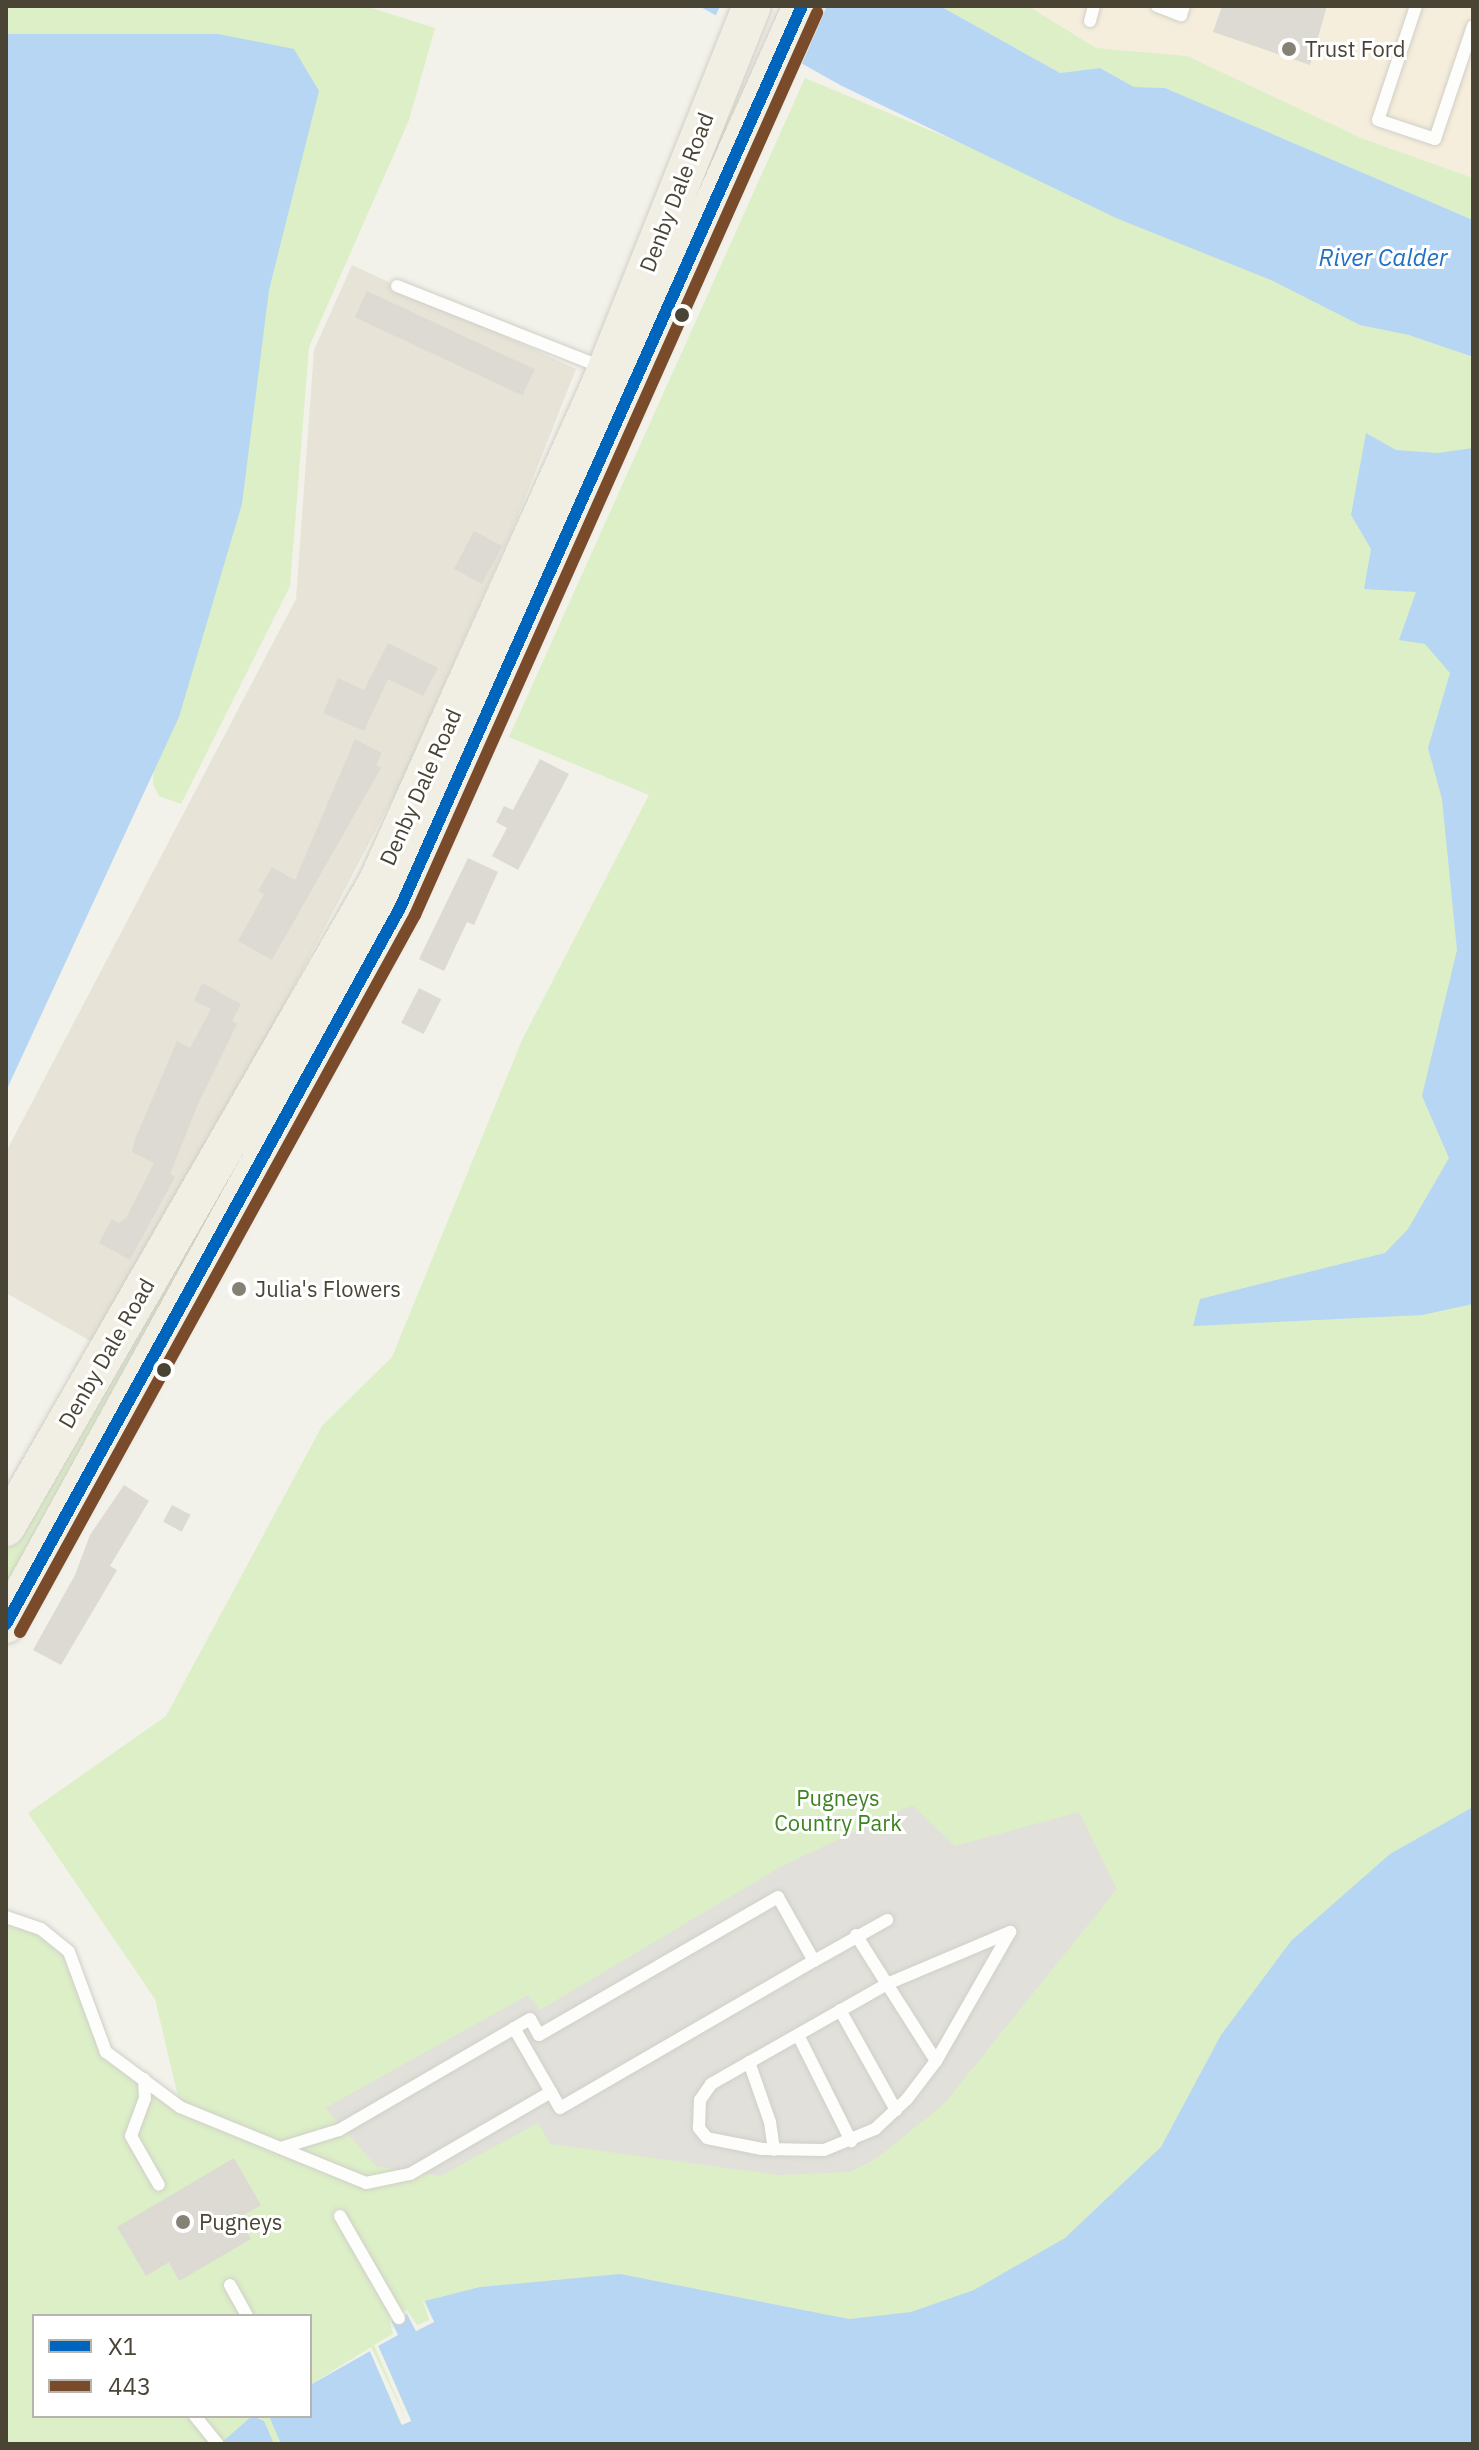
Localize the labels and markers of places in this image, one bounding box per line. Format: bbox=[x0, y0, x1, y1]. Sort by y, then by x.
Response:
place label: Trust Ford bbox=[1305, 36, 1405, 62]
marker: Trust Ford bbox=[1280, 40, 1298, 58]
unlabelled marker bbox=[674, 307, 690, 323]
place label: Julia's Flowers bbox=[255, 1276, 401, 1302]
marker: Julia's Flowers bbox=[230, 1280, 248, 1298]
unlabelled marker bbox=[156, 1362, 172, 1378]
place label: Pugneys bbox=[199, 2209, 283, 2235]
marker: Pugneys bbox=[174, 2213, 192, 2231]

